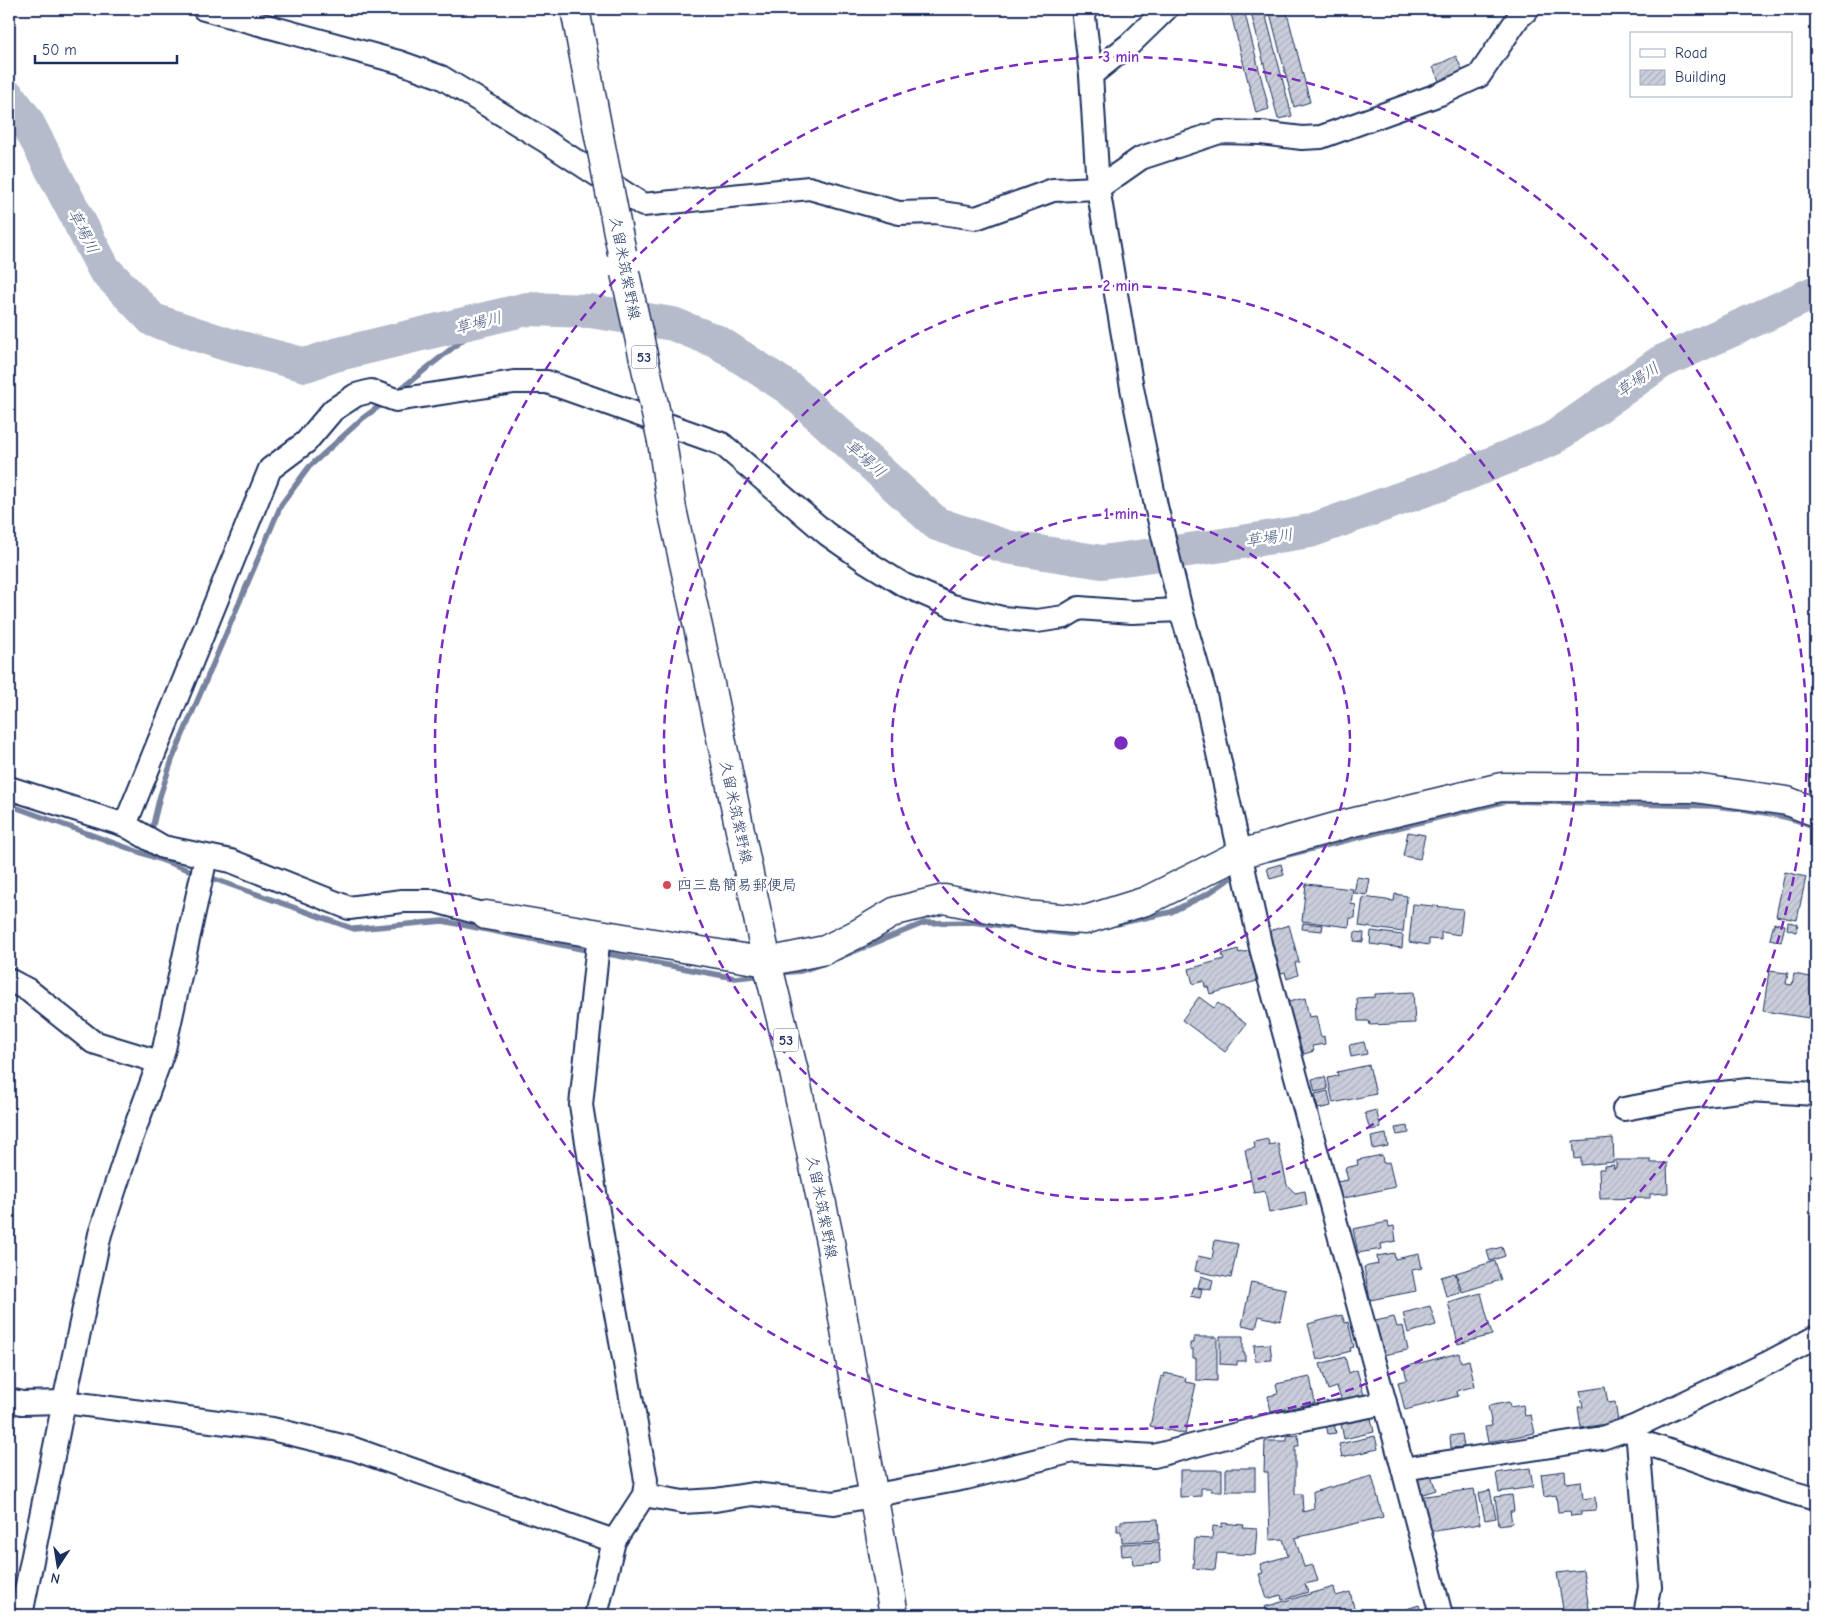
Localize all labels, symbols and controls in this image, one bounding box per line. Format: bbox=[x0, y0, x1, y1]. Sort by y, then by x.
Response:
scale bar bbox=[35, 32, 178, 64]
legend bbox=[1630, 32, 1792, 98]
text: 50 m bbox=[42, 41, 77, 59]
text: Road bbox=[1675, 44, 1707, 62]
text: 3 min bbox=[1103, 48, 1139, 66]
text: Building bbox=[1675, 68, 1726, 86]
water label: 草場川 bbox=[64, 206, 102, 257]
street label: 久留米筑紫野線 bbox=[606, 215, 644, 321]
text: 2 min bbox=[1103, 277, 1139, 295]
water label: 草場川 bbox=[453, 308, 504, 338]
road number: 53 bbox=[632, 346, 656, 368]
water label: 草場川 bbox=[1613, 359, 1662, 401]
water label: 草場川 bbox=[841, 436, 889, 481]
text: 1 min bbox=[1104, 505, 1138, 523]
water label: 草場川 bbox=[1244, 526, 1294, 550]
centre of rings bbox=[1112, 734, 1130, 752]
street label: 久留米筑紫野線 bbox=[716, 759, 756, 865]
place label: 四三島簡易郵便局 bbox=[677, 876, 797, 894]
marker: 四三島簡易郵便局 bbox=[661, 879, 673, 891]
road number: 53 bbox=[774, 1028, 798, 1052]
street label: 久留米筑紫野線 bbox=[803, 1154, 841, 1260]
north arrow bbox=[32, 1542, 82, 1592]
text: N bbox=[49, 1569, 62, 1587]

